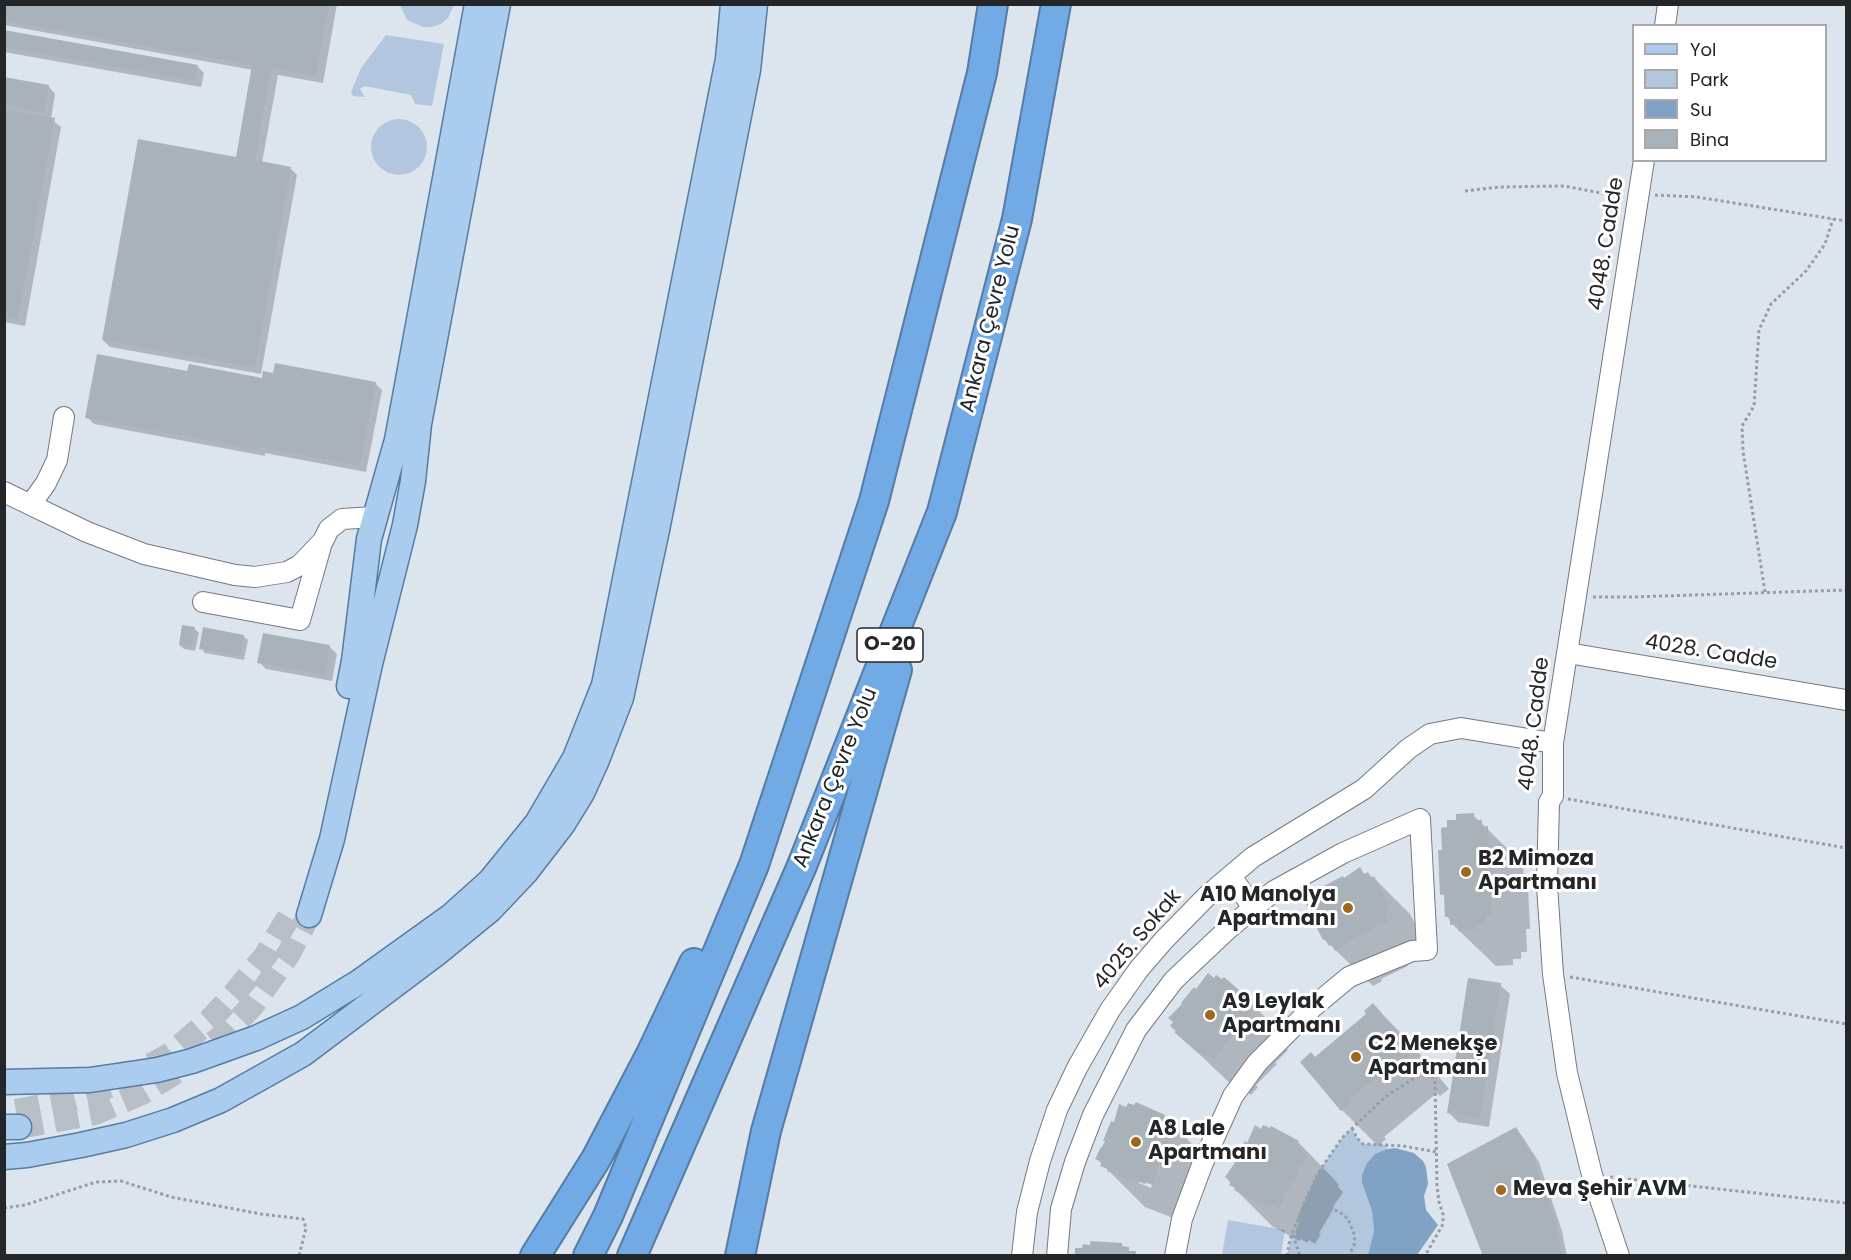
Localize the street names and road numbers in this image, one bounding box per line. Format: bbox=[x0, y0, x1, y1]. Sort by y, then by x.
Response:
street label: 4048. Cadde bbox=[1584, 176, 1630, 312]
street label: Ankara Çevre Yolu bbox=[956, 223, 1026, 415]
road number: O-20 bbox=[857, 628, 923, 662]
street label: 4028. Cadde bbox=[1643, 630, 1779, 676]
street label: 4048. Cadde bbox=[1514, 656, 1556, 792]
street label: Ankara Çevre Yolu bbox=[788, 684, 884, 872]
street label: 4025. Sokak bbox=[1089, 885, 1187, 995]

